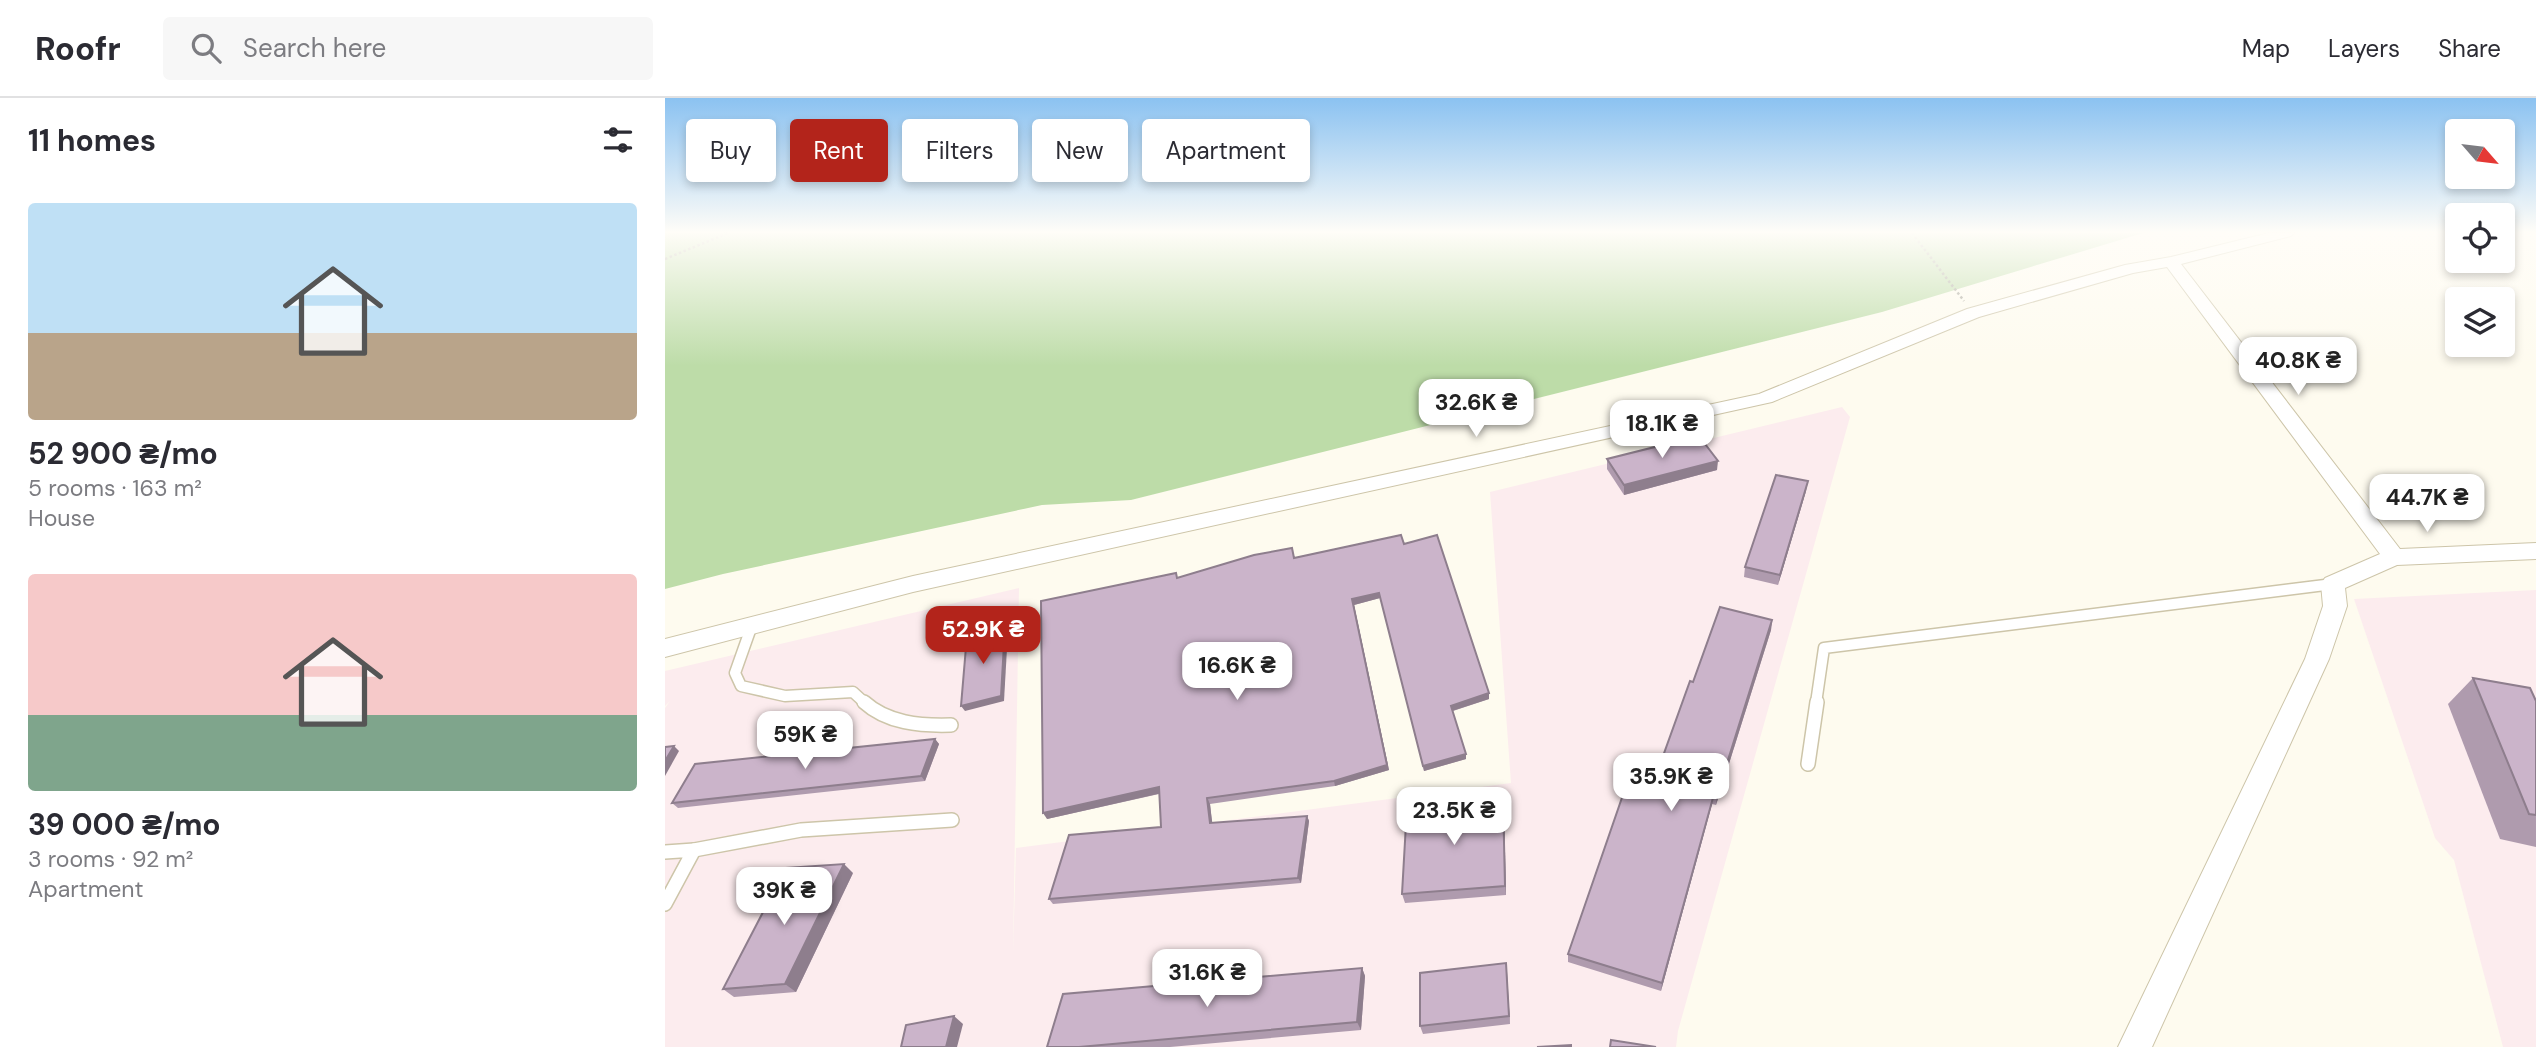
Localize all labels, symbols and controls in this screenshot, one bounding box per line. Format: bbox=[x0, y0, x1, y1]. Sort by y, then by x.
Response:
search box bbox=[163, 17, 653, 80]
text: Roofr bbox=[35, 27, 121, 70]
icon: search bbox=[187, 29, 225, 67]
text: Search here bbox=[243, 31, 386, 65]
text: Map bbox=[2242, 33, 2290, 64]
text: Layers bbox=[2328, 33, 2400, 64]
text: Share bbox=[2438, 33, 2501, 64]
chip: Buy bbox=[686, 119, 776, 182]
chip: Rent bbox=[790, 119, 888, 182]
chip: Filters bbox=[902, 119, 1018, 182]
chip: New bbox=[1032, 119, 1128, 182]
chip: Apartment bbox=[1142, 119, 1310, 182]
north arrow bbox=[2445, 119, 2515, 189]
map controls bbox=[2445, 119, 2515, 357]
text: 11 homes bbox=[28, 121, 156, 160]
icon: filters bbox=[599, 121, 637, 159]
button: locate bbox=[2445, 203, 2515, 273]
icon: home bbox=[270, 248, 396, 374]
button: layers bbox=[2445, 287, 2515, 357]
pin: 40.8K ₴ bbox=[2233, 338, 2363, 397]
text: 40.8K ₴ bbox=[2255, 345, 2341, 375]
pin: 32.6K ₴ bbox=[1411, 380, 1541, 439]
text: 32.6K ₴ bbox=[1435, 387, 1517, 417]
pin: 18.1K ₴ bbox=[1597, 400, 1727, 460]
text: 18.1K ₴ bbox=[1626, 408, 1698, 438]
text: 52 900 ₴/mo bbox=[28, 434, 218, 473]
text: 5 rooms · 163 m² bbox=[28, 473, 202, 503]
pin: 44.7K ₴ bbox=[2362, 474, 2492, 534]
text: 44.7K ₴ bbox=[2385, 482, 2469, 512]
text: House bbox=[28, 503, 95, 533]
pin: 52.9K ₴ bbox=[918, 606, 1048, 666]
text: 52.9K ₴ bbox=[942, 614, 1024, 644]
icon: home bbox=[270, 619, 396, 745]
pin: 16.6K ₴ bbox=[1172, 642, 1302, 702]
text: 16.6K ₴ bbox=[1198, 650, 1276, 680]
pin: 59K ₴ bbox=[756, 712, 854, 771]
text: 59K ₴ bbox=[773, 719, 837, 749]
pin: 35.9K ₴ bbox=[1606, 754, 1736, 813]
text: 35.9K ₴ bbox=[1629, 761, 1713, 791]
pin: 23.5K ₴ bbox=[1389, 788, 1519, 847]
text: 23.5K ₴ bbox=[1412, 795, 1496, 825]
text: 39 000 ₴/mo bbox=[28, 805, 221, 844]
text: 3 rooms · 92 m² bbox=[28, 844, 193, 874]
pin: 39K ₴ bbox=[735, 868, 833, 927]
text: Apartment bbox=[28, 874, 143, 904]
text: 39K ₴ bbox=[752, 875, 816, 905]
pin: 31.6K ₴ bbox=[1142, 950, 1272, 1009]
text: 31.6K ₴ bbox=[1168, 957, 1246, 987]

